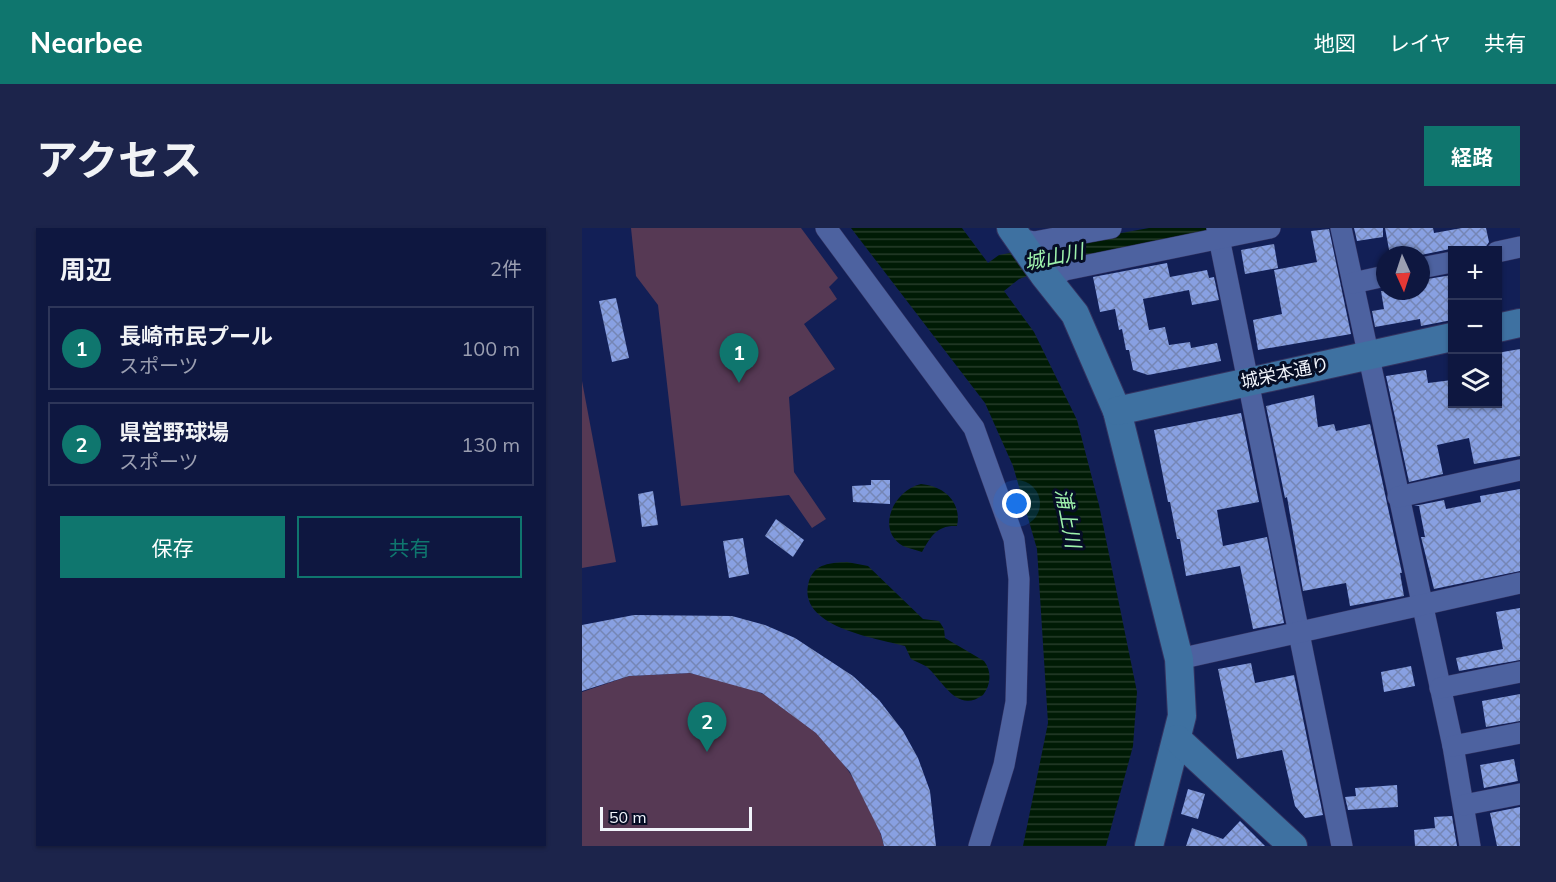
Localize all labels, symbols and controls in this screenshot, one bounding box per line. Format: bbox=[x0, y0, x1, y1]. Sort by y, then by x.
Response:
text: Nearbee bbox=[30, 25, 143, 60]
text: 地図 bbox=[1314, 30, 1356, 56]
text: レイヤ bbox=[1389, 30, 1451, 56]
text: 共有 bbox=[1484, 30, 1526, 56]
button: 経路 bbox=[1424, 126, 1520, 186]
text: アクセス bbox=[36, 133, 202, 186]
water label: 城山川 bbox=[1022, 238, 1088, 275]
north arrow bbox=[1376, 246, 1430, 300]
map controls bbox=[1448, 246, 1502, 408]
button: + bbox=[1448, 246, 1502, 300]
text: 周辺 bbox=[60, 253, 112, 286]
text: 2件 bbox=[490, 256, 522, 281]
button: − bbox=[1448, 300, 1502, 354]
text: 長崎市民プール bbox=[119, 322, 273, 350]
pin: 1 bbox=[720, 334, 758, 383]
text: 1 bbox=[76, 336, 88, 361]
text: 100 m bbox=[461, 336, 520, 361]
street label: 城栄本通り bbox=[1238, 352, 1331, 393]
text: スポーツ bbox=[119, 353, 199, 378]
button: layers bbox=[1448, 354, 1502, 408]
text: 県営野球場 bbox=[119, 418, 229, 446]
text: 2 bbox=[76, 432, 88, 457]
text: 130 m bbox=[461, 432, 520, 457]
text: スポーツ bbox=[119, 449, 199, 474]
water label: 浦上川 bbox=[1050, 486, 1087, 552]
your location bbox=[1002, 489, 1031, 518]
button: 保存 bbox=[60, 516, 285, 578]
button: 共有 bbox=[297, 516, 522, 578]
pin: 2 bbox=[688, 702, 726, 752]
scale bar bbox=[600, 804, 752, 832]
text: 50 m bbox=[609, 807, 646, 827]

